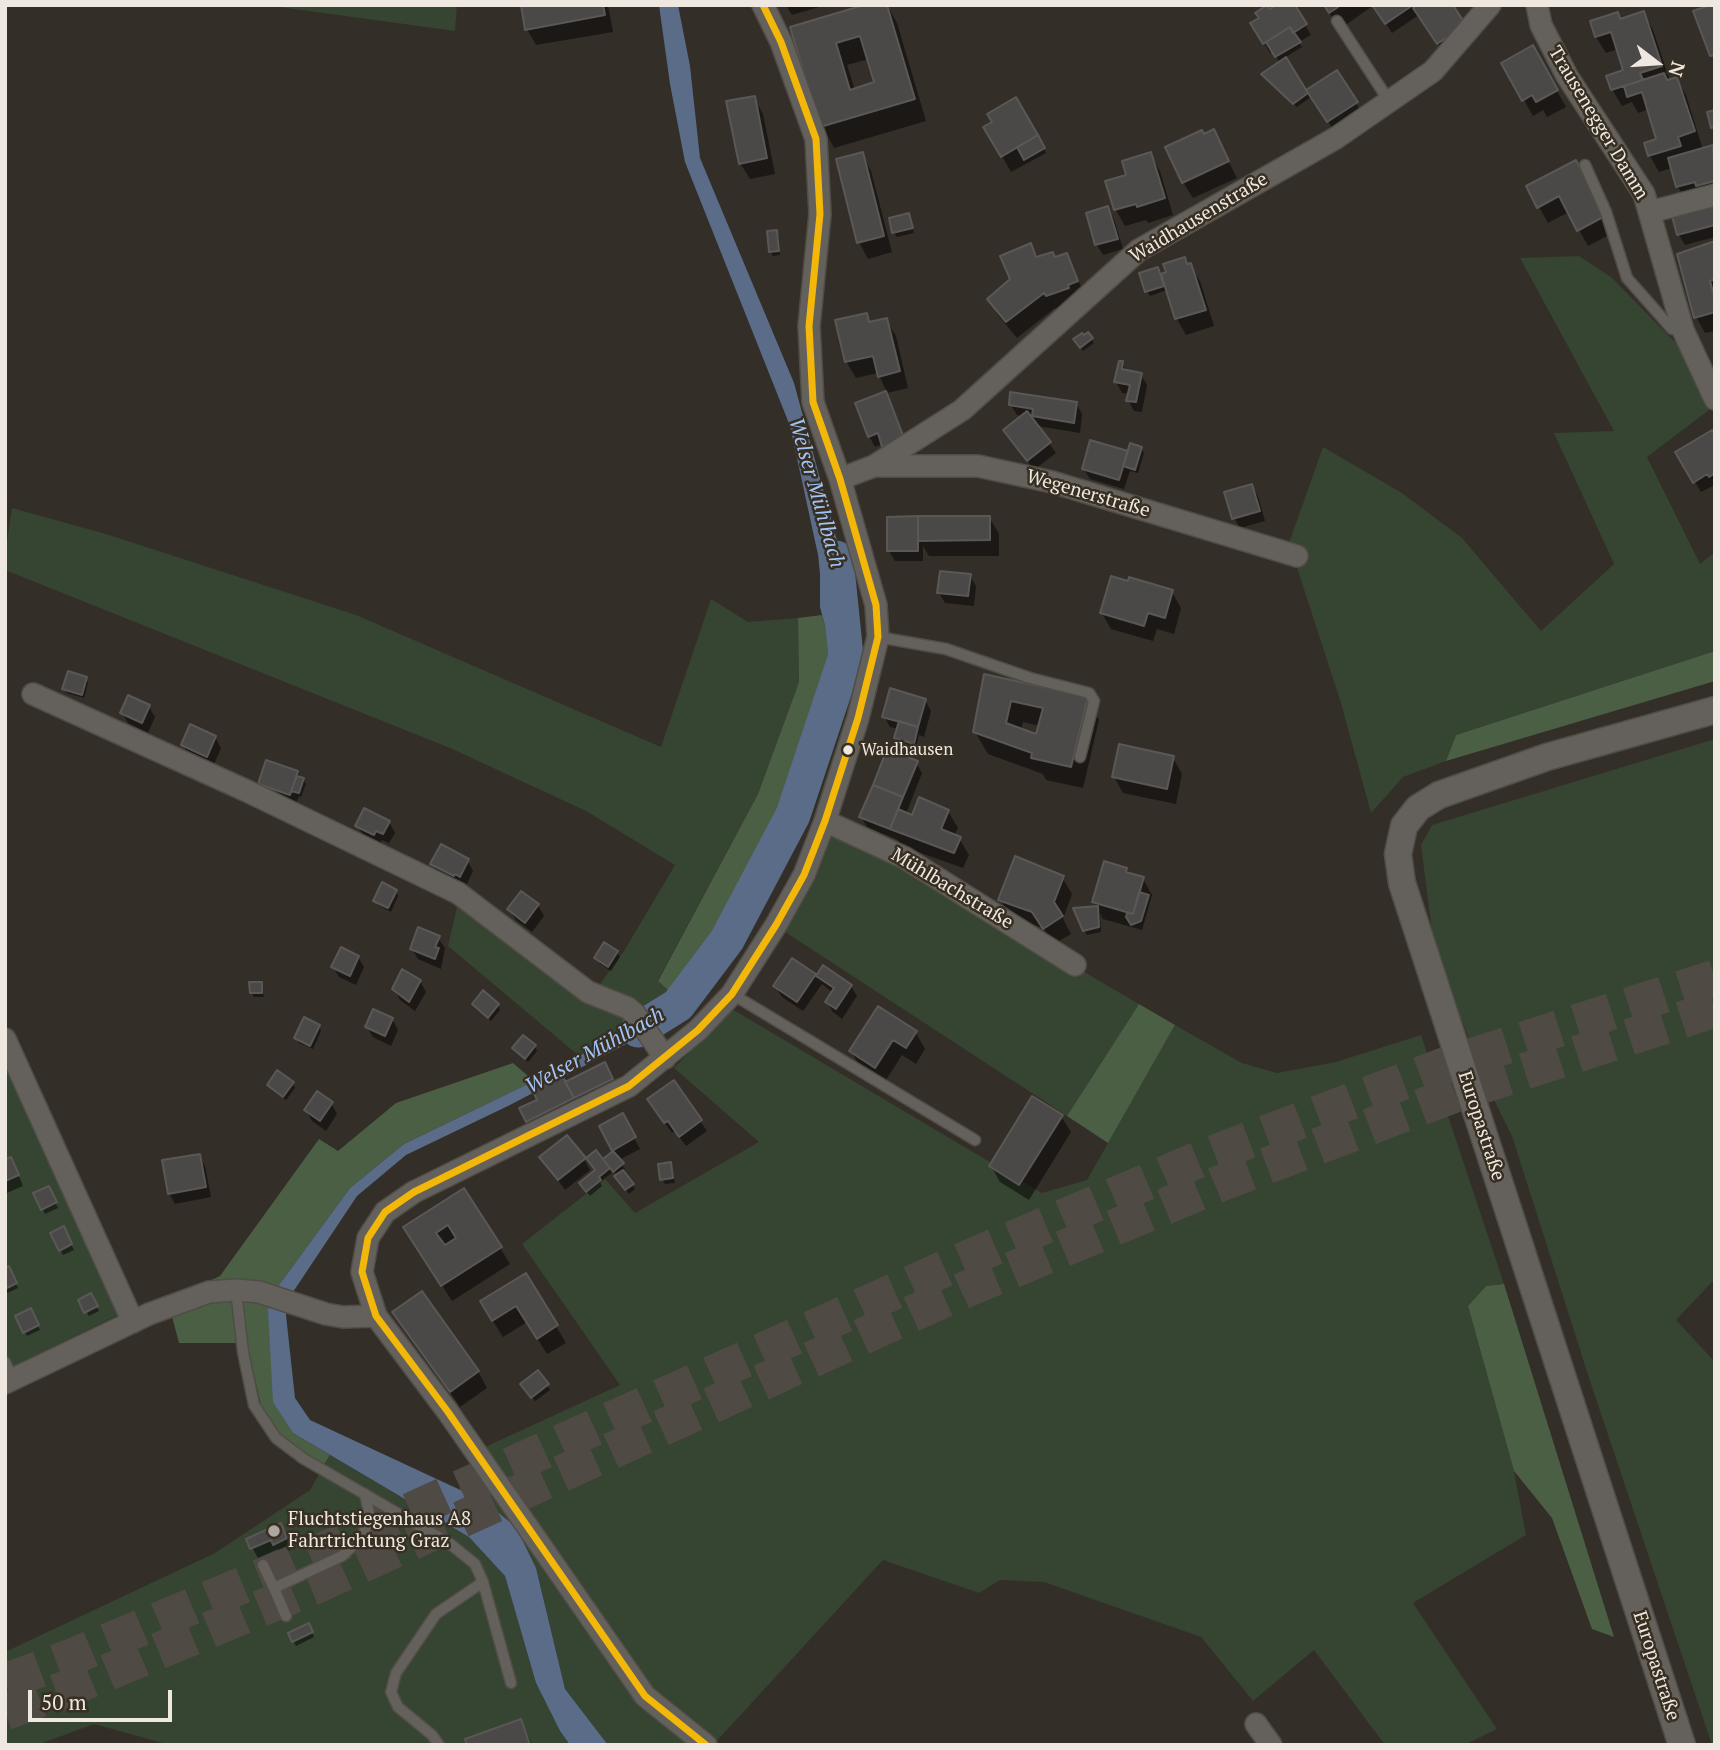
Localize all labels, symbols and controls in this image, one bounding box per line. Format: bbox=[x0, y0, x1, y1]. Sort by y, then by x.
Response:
north arrow bbox=[1622, 28, 1692, 98]
street label: Trausenegger Damm bbox=[1543, 42, 1653, 204]
text: N bbox=[1664, 59, 1692, 80]
street label: Waidhausenstraße bbox=[1126, 168, 1272, 268]
water label: Welser Mühlbach bbox=[783, 415, 849, 571]
street label: Wegenerstraße bbox=[1024, 465, 1152, 523]
place label: Waidhausen bbox=[861, 740, 953, 760]
marker: Waidhausen bbox=[841, 743, 855, 757]
street label: Mühlbachstraße bbox=[887, 844, 1017, 934]
water label: Welser Mühlbach bbox=[521, 1002, 669, 1100]
street label: Europastraße bbox=[1453, 1068, 1509, 1184]
place label: Fluchtstiegenhaus A8 Fahrtrichtung Graz bbox=[288, 1509, 471, 1553]
marker: Fluchtstiegenhaus A8 Fahrtrichtung Graz bbox=[266, 1523, 282, 1539]
street label: Europastraße bbox=[1628, 1608, 1684, 1724]
scale bar bbox=[32, 1676, 175, 1720]
text: 50 m bbox=[41, 1688, 87, 1716]

